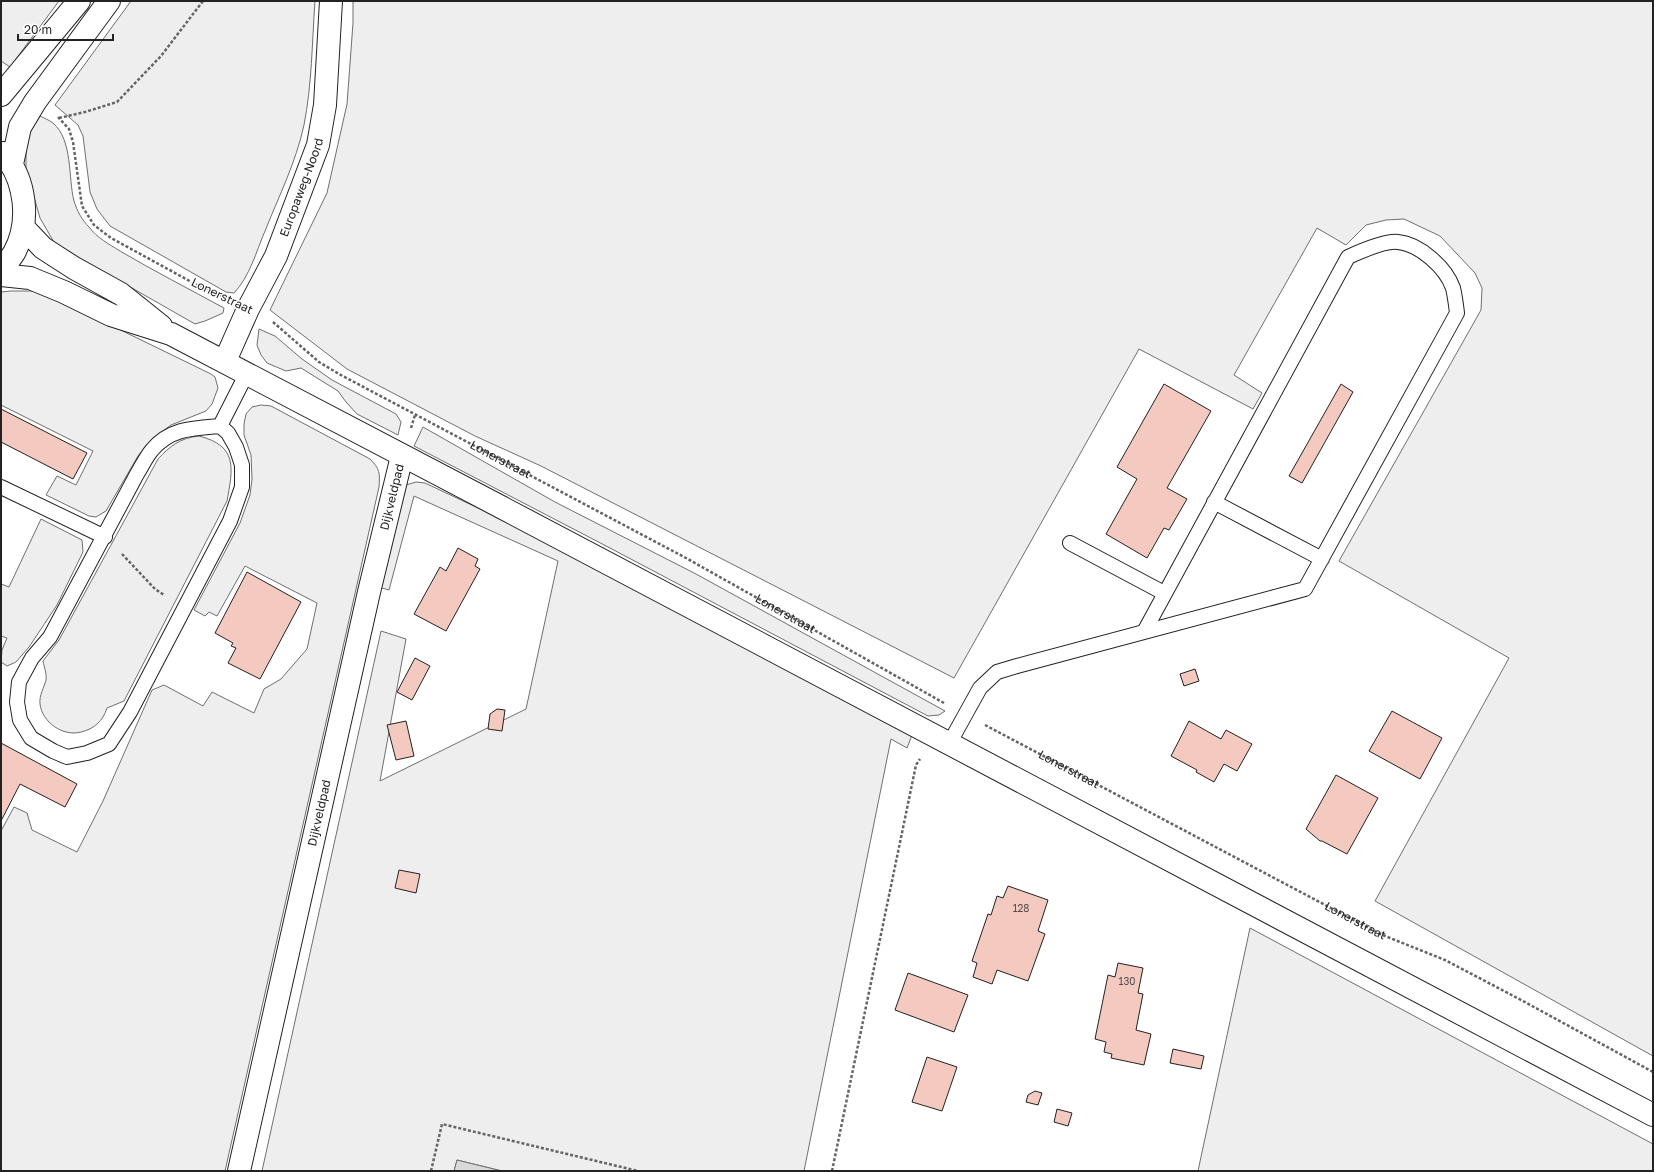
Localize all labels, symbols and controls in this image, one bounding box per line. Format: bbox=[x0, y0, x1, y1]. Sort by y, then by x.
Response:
scale bar bbox=[18, 16, 113, 42]
text: 20 m bbox=[24, 22, 52, 37]
street label: Europaweg-Noord bbox=[276, 137, 326, 239]
street label: Lonerstraat bbox=[189, 274, 256, 317]
street label: Lonerstraat bbox=[468, 437, 534, 482]
street label: Dijkveldpad bbox=[376, 462, 407, 532]
street label: Lonerstraat bbox=[753, 590, 819, 636]
street label: Lonerstraat bbox=[1036, 747, 1102, 791]
street label: Dijkveldpad bbox=[304, 778, 334, 848]
street label: Lonerstraat bbox=[1322, 898, 1388, 943]
house number: 128 bbox=[1013, 902, 1029, 914]
house number: 130 bbox=[1119, 975, 1135, 987]

